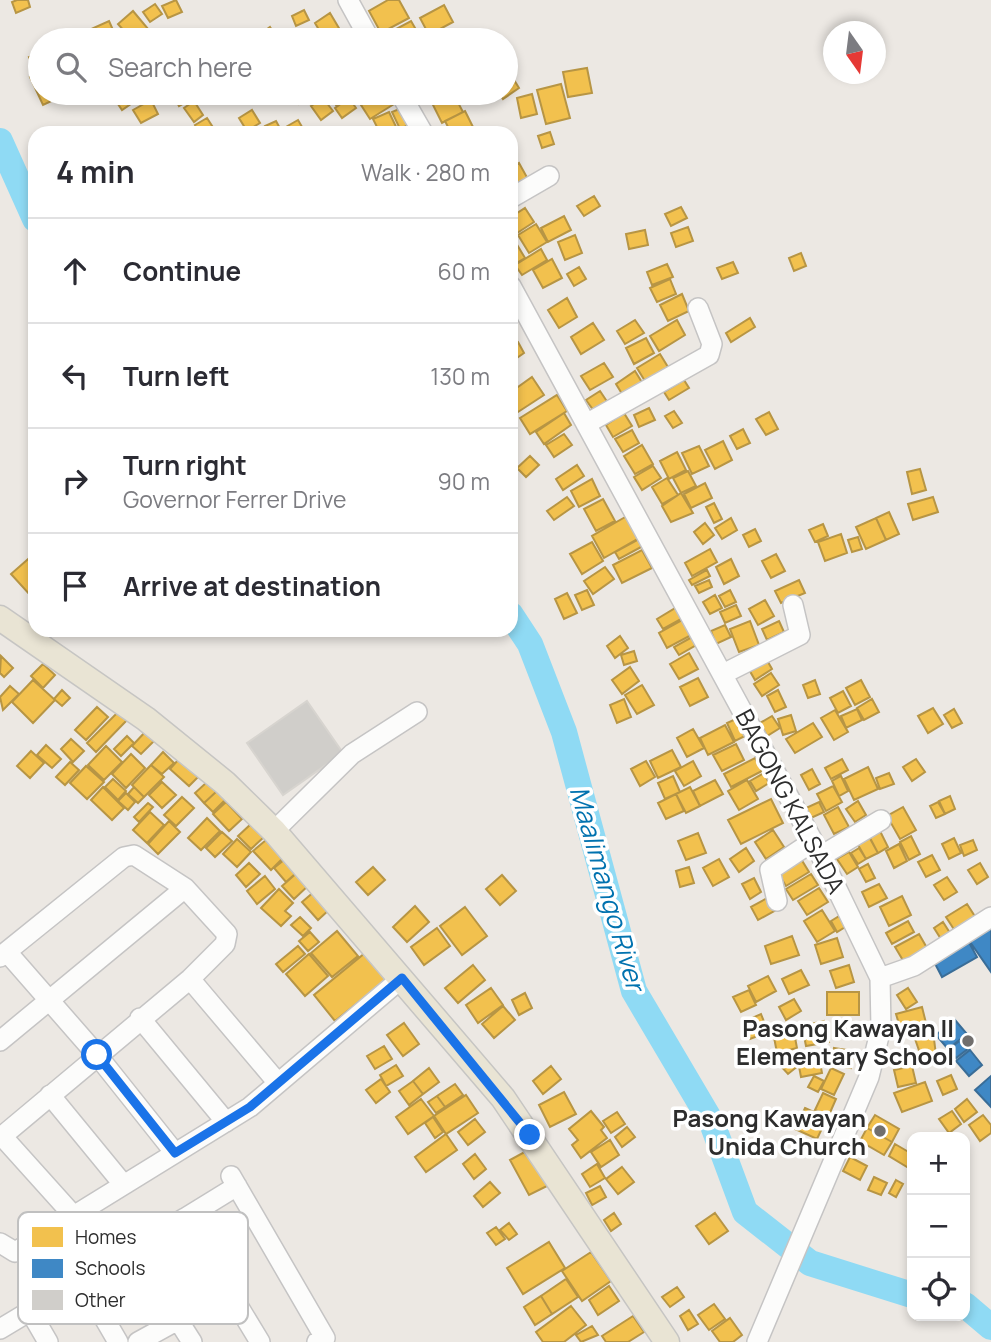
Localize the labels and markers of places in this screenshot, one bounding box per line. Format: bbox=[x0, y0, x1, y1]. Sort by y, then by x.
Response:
place label: Pasong Kawayan II Elementary School bbox=[736, 1011, 954, 1072]
marker: Pasong Kawayan II Elementary School bbox=[960, 1033, 976, 1049]
place label: Pasong Kawayan Unida Church bbox=[672, 1101, 866, 1162]
marker: Pasong Kawayan Unida Church bbox=[872, 1123, 888, 1139]

